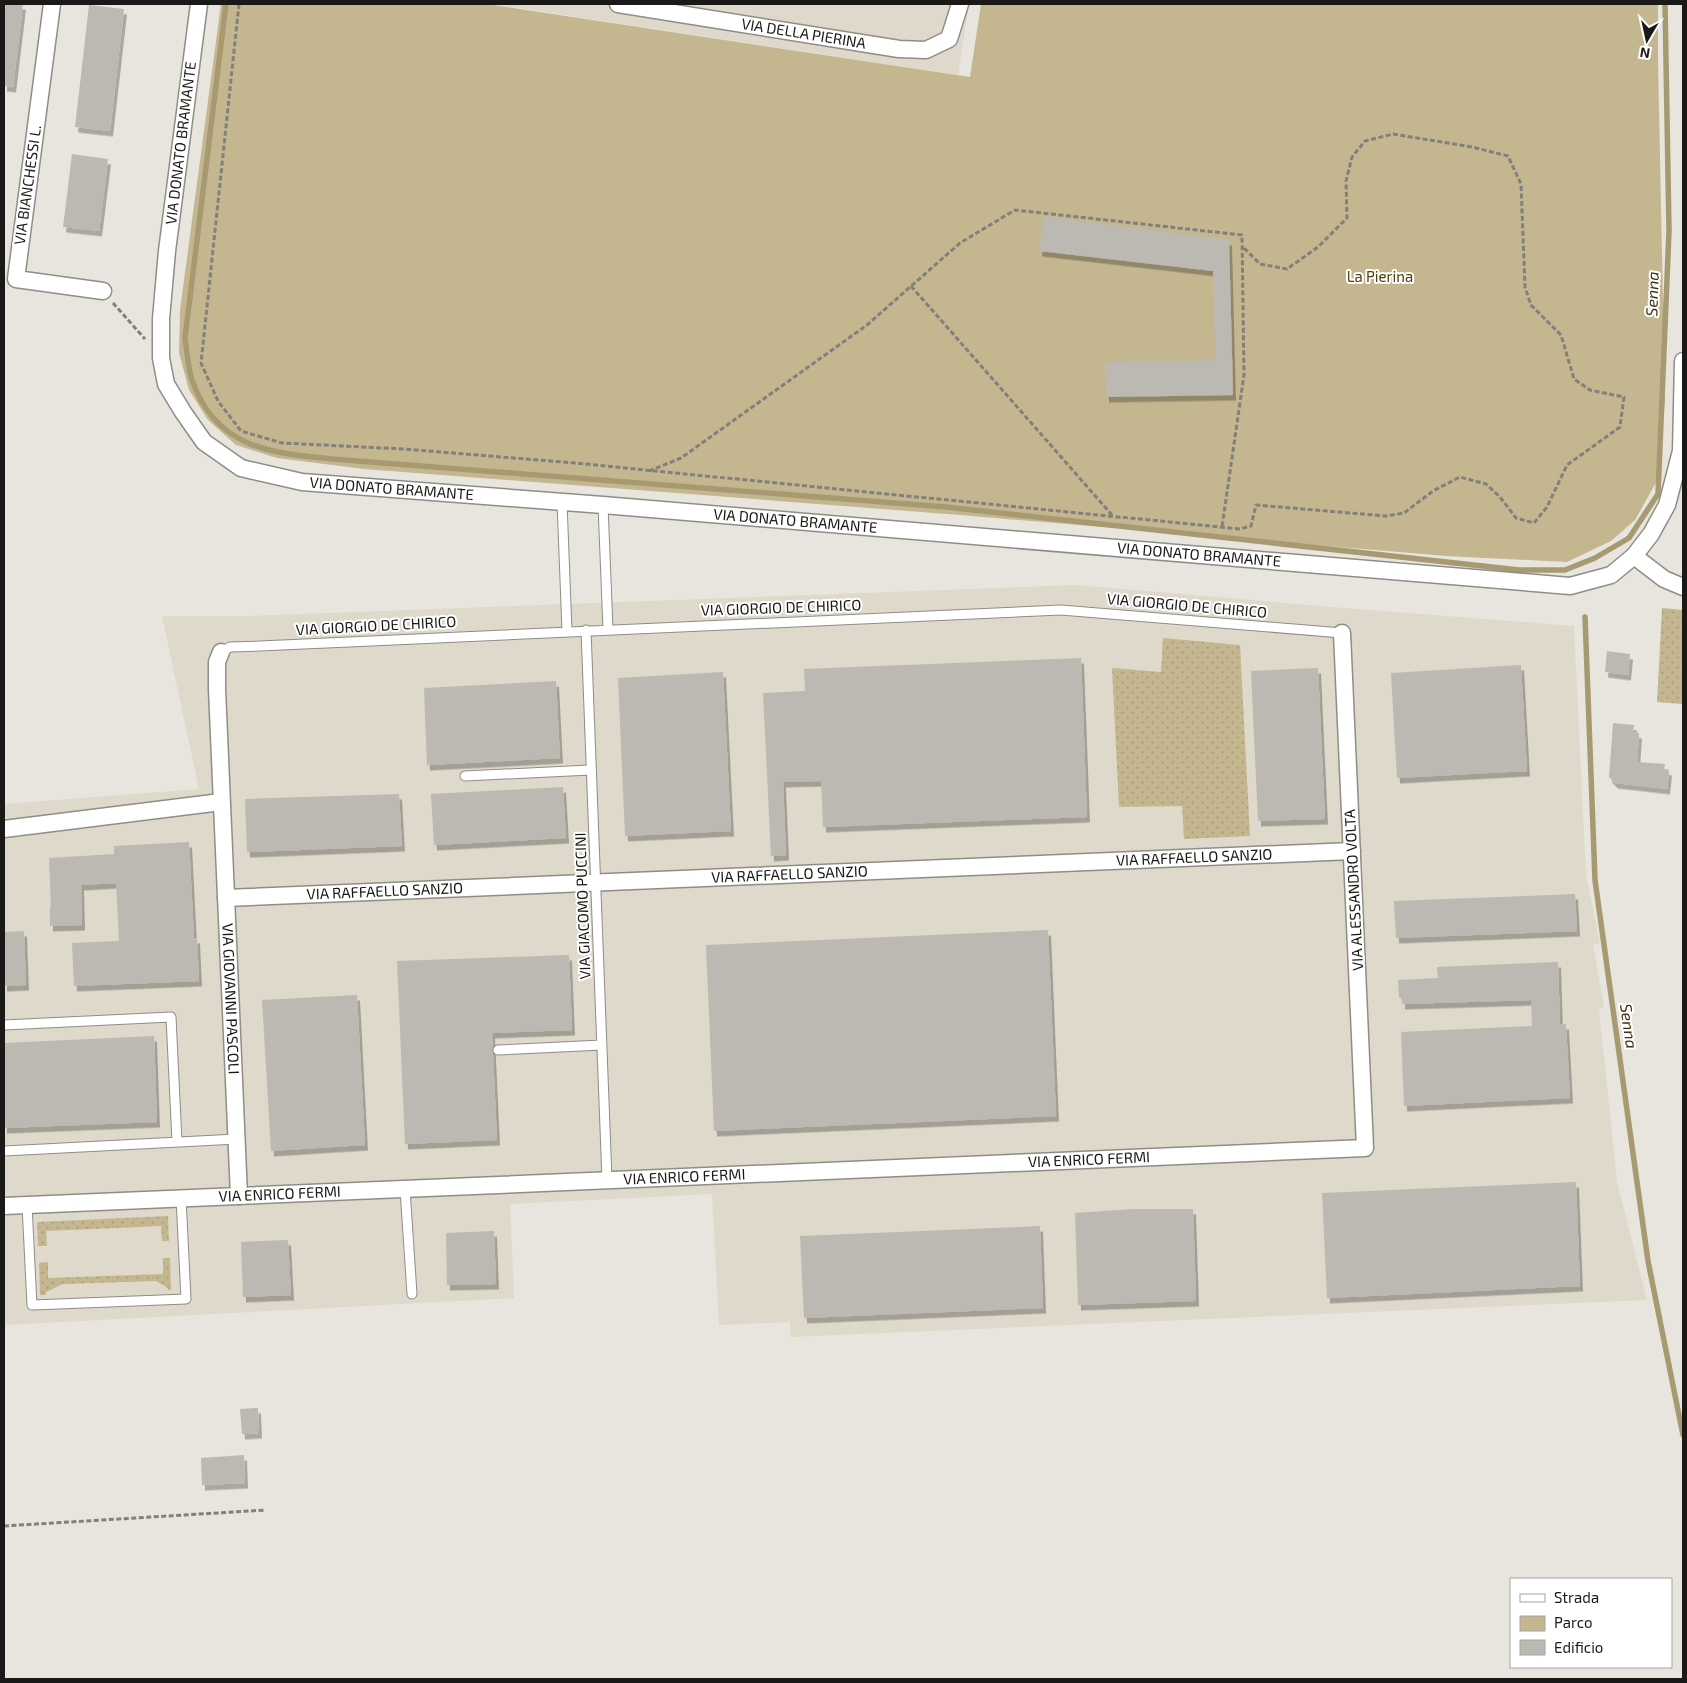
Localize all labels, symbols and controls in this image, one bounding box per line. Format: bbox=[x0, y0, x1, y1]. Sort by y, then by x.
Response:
street label: VIA DELLA PIERINA bbox=[740, 14, 868, 52]
north arrow bbox=[1622, 15, 1672, 65]
text: N bbox=[1639, 44, 1651, 63]
street label: VIA DONATO BRAMANTE bbox=[161, 60, 199, 226]
street label: VIA BIANCHESSI L. bbox=[10, 124, 44, 246]
park label: La Pierina bbox=[1347, 267, 1413, 285]
water label: Senna bbox=[1641, 271, 1662, 317]
street label: VIA DONATO BRAMANTE bbox=[309, 473, 475, 503]
street label: VIA DONATO BRAMANTE bbox=[713, 504, 878, 536]
street label: VIA DONATO BRAMANTE bbox=[1116, 538, 1282, 570]
street label: VIA GIORGIO DE CHIRICO bbox=[1106, 589, 1268, 621]
street label: VIA GIORGIO DE CHIRICO bbox=[700, 595, 862, 619]
street label: VIA GIORGIO DE CHIRICO bbox=[295, 612, 457, 638]
street label: VIA ALESSANDRO VOLTA bbox=[1340, 808, 1366, 971]
street label: VIA GIACOMO PUCCINI bbox=[570, 832, 594, 980]
street label: VIA RAFFAELLO SANZIO bbox=[1116, 844, 1273, 869]
street label: VIA RAFFAELLO SANZIO bbox=[711, 861, 868, 886]
street label: VIA RAFFAELLO SANZIO bbox=[306, 878, 463, 903]
street label: VIA GIOVANNI PASCOLI bbox=[219, 923, 244, 1075]
water label: Senna bbox=[1617, 1002, 1642, 1050]
street label: VIA ENRICO FERMI bbox=[1028, 1147, 1150, 1170]
street label: VIA ENRICO FERMI bbox=[623, 1164, 746, 1188]
street label: VIA ENRICO FERMI bbox=[218, 1182, 341, 1205]
legend bbox=[1510, 1578, 1672, 1668]
text: Strada bbox=[1554, 1588, 1599, 1606]
text: Parco bbox=[1554, 1613, 1593, 1631]
text: Edificio bbox=[1554, 1638, 1603, 1656]

